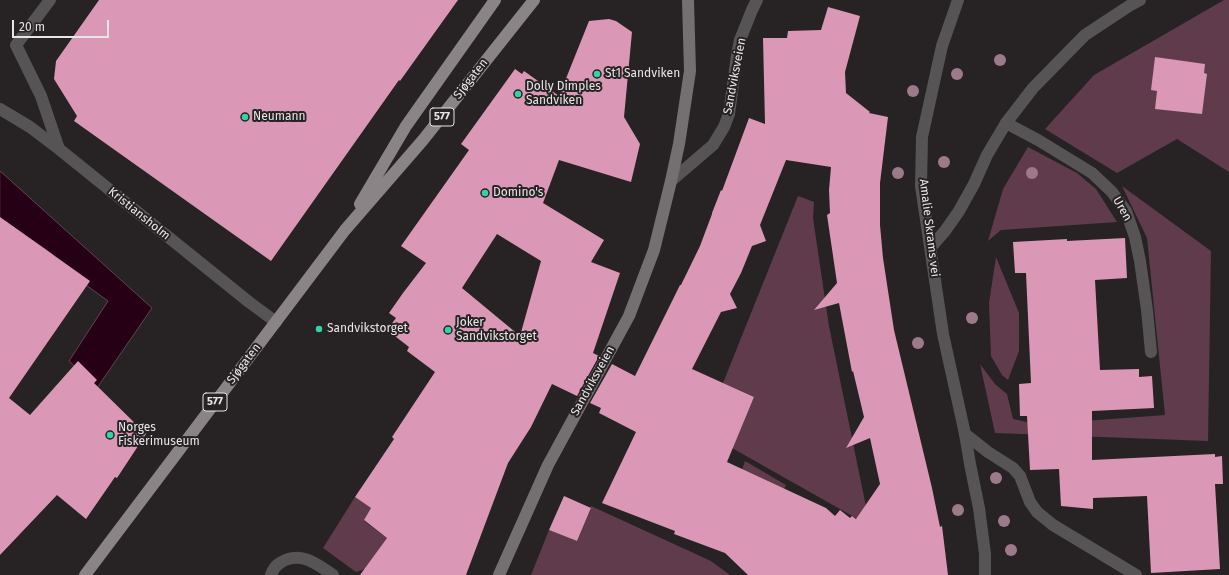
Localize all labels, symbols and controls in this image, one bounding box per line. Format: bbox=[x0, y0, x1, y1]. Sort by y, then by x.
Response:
scale bar bbox=[14, 12, 111, 38]
text: 20 m bbox=[19, 20, 45, 34]
street label: Sandviksveien bbox=[721, 37, 749, 115]
street label: Sjøgaten bbox=[451, 56, 491, 102]
place label: St1 Sandviken bbox=[605, 67, 680, 81]
marker: St1 Sandviken bbox=[592, 69, 602, 79]
place label: Dolly Dimples Sandviken bbox=[526, 80, 601, 108]
marker: Dolly Dimples Sandviken bbox=[513, 89, 523, 99]
road number: 577 bbox=[430, 108, 454, 126]
place label: Neumann bbox=[253, 110, 306, 124]
marker: Neumann bbox=[240, 112, 250, 122]
street label: Amalie Skrams vei bbox=[916, 178, 942, 278]
street label: Kristiansholm bbox=[105, 185, 173, 243]
place label: Domino's bbox=[493, 186, 543, 200]
marker: Domino's bbox=[480, 188, 490, 198]
street label: Uren bbox=[1109, 194, 1135, 224]
place label: Joker Sandvikstorget bbox=[456, 316, 537, 344]
place label: Sandvikstorget bbox=[327, 322, 408, 336]
marker: Sandvikstorget bbox=[314, 324, 324, 334]
marker: Joker Sandvikstorget bbox=[443, 325, 453, 335]
street label: Sjøgaten bbox=[224, 341, 264, 387]
street label: Sandviksveien bbox=[568, 344, 618, 418]
road number: 577 bbox=[203, 393, 227, 411]
place label: Norges Fiskerimuseum bbox=[118, 421, 200, 449]
marker: Norges Fiskerimuseum bbox=[105, 430, 115, 440]

